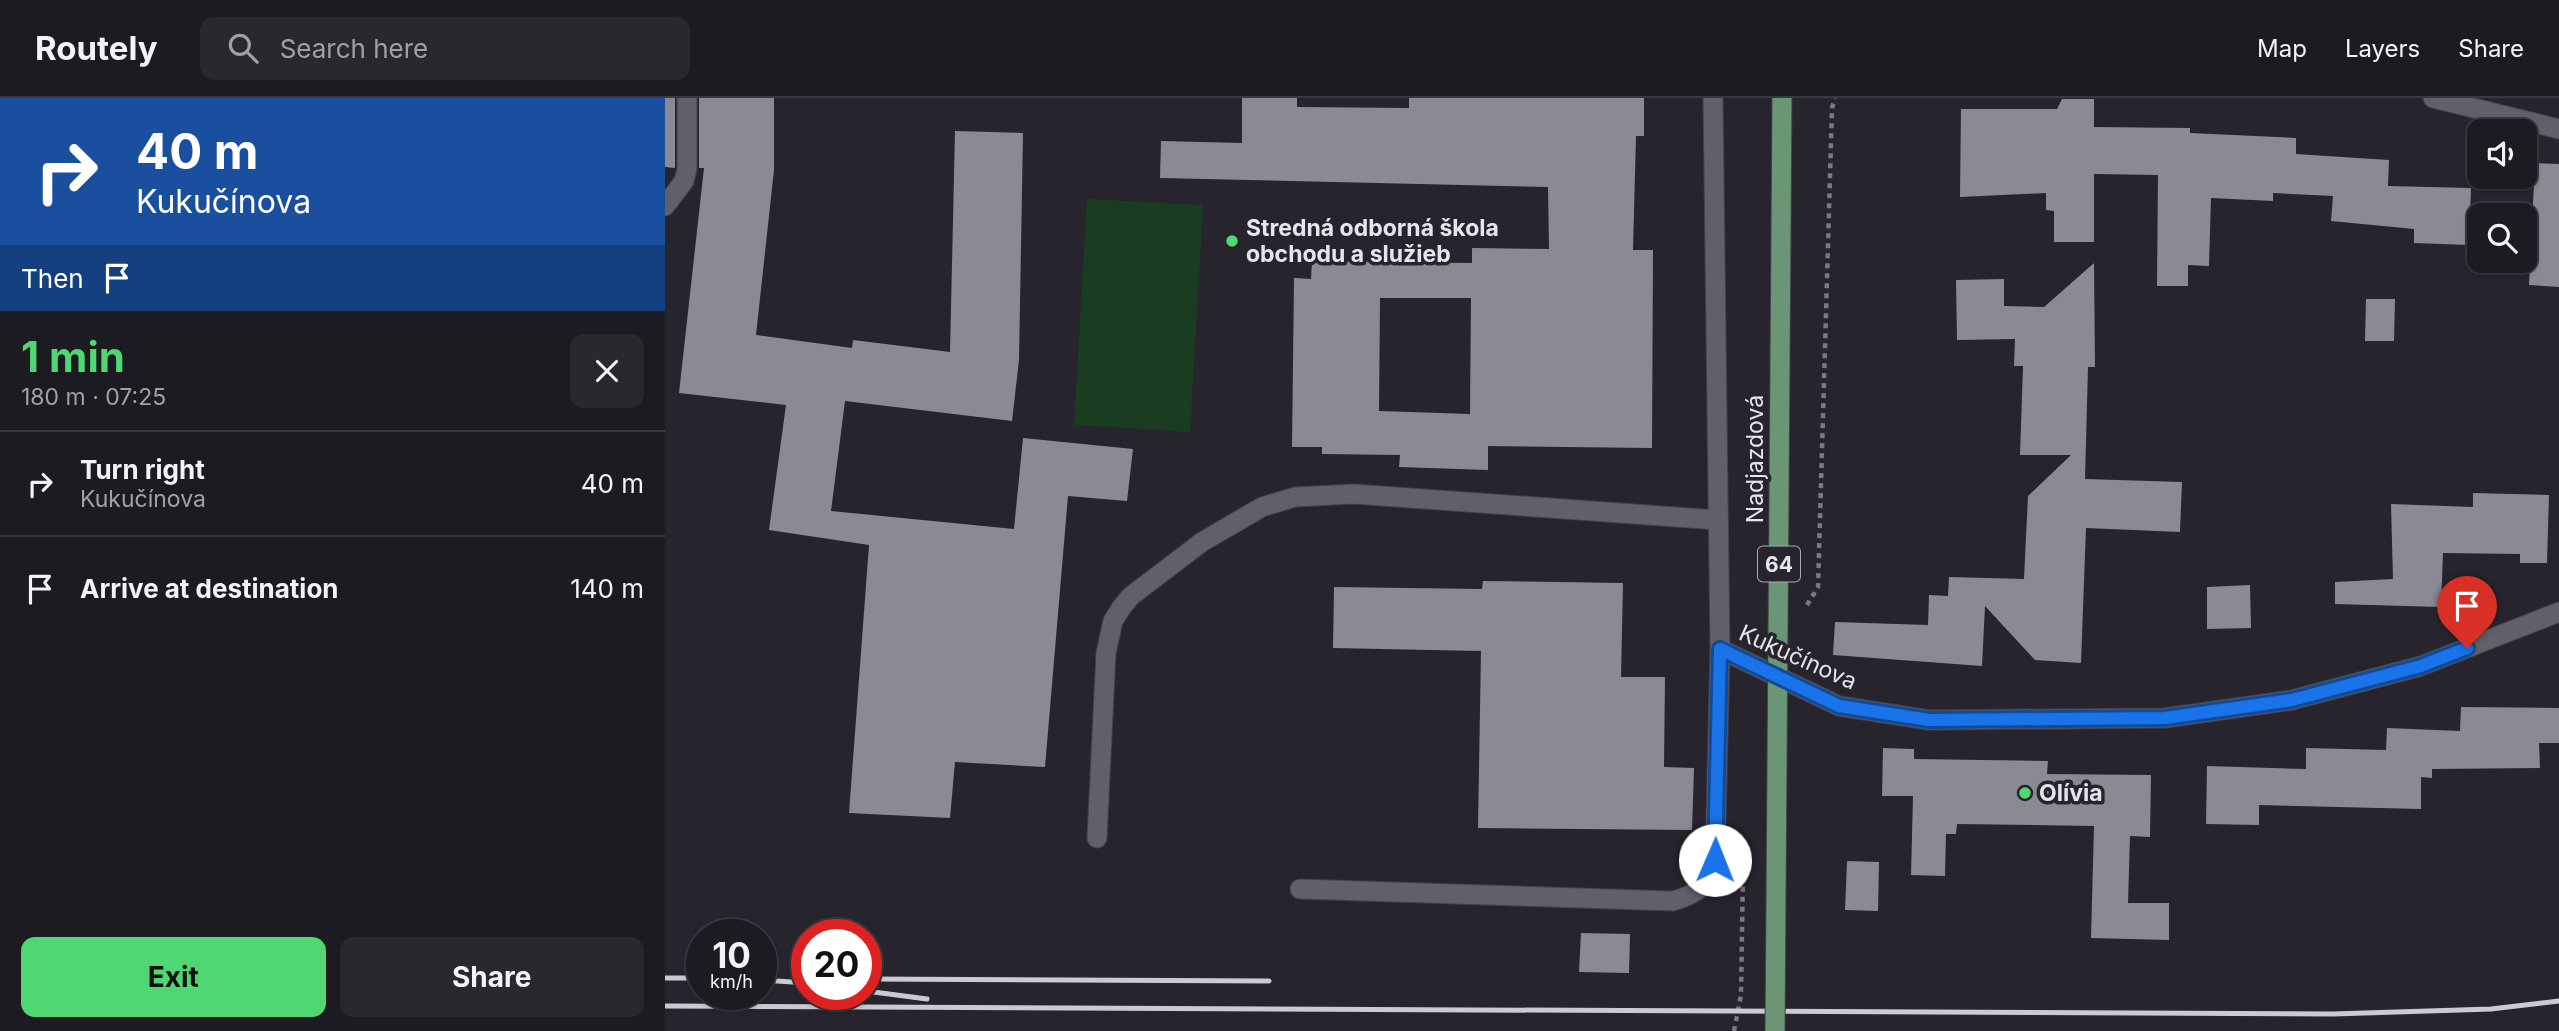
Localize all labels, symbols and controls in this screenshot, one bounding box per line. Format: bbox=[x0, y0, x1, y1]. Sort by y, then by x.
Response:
search box bbox=[200, 17, 690, 80]
text: Routely bbox=[35, 28, 158, 68]
icon: search bbox=[224, 29, 262, 67]
text: Search here bbox=[280, 33, 428, 64]
text: Map bbox=[2257, 34, 2307, 63]
text: Layers bbox=[2345, 34, 2420, 63]
text: Share bbox=[2458, 34, 2524, 63]
map controls bbox=[2467, 119, 2537, 273]
button: sound bbox=[2467, 119, 2537, 189]
text: 40 m bbox=[136, 122, 259, 181]
icon: right bbox=[21, 126, 112, 217]
text: Kukučínova bbox=[136, 182, 311, 221]
button: search bbox=[2467, 203, 2537, 273]
place label: Stredná odborná škola obchodu a služieb bbox=[1246, 214, 1499, 268]
marker: Stredná odborná škola obchodu a služieb bbox=[1224, 233, 1240, 249]
icon: arrive bbox=[98, 259, 136, 297]
text: Then bbox=[21, 263, 84, 294]
text: 1 min bbox=[21, 331, 125, 382]
button: close bbox=[570, 334, 644, 408]
text: 180 m · 07:25 bbox=[21, 383, 166, 411]
street label: Nadjazdová bbox=[1741, 395, 1769, 523]
text: Turn right bbox=[80, 454, 205, 485]
icon: right bbox=[21, 465, 59, 503]
text: 40 m bbox=[581, 468, 644, 499]
text: Kukučínova bbox=[80, 485, 206, 513]
road number: 64 bbox=[1758, 546, 1800, 582]
icon: arrive bbox=[21, 570, 59, 608]
text: Arrive at destination bbox=[80, 573, 339, 604]
text: 140 m bbox=[570, 573, 644, 604]
pin bbox=[2437, 576, 2497, 648]
icon: arrive bbox=[2448, 587, 2486, 625]
street label: Kukučínova bbox=[1735, 619, 1861, 695]
place label: Olívia bbox=[2039, 779, 2103, 807]
marker: Olívia bbox=[2017, 785, 2033, 801]
position arrow bbox=[1678, 823, 1752, 897]
speed limit sign: 20 bbox=[791, 919, 882, 1010]
text: 10 bbox=[712, 934, 751, 976]
button: Exit bbox=[21, 937, 326, 1017]
button: Share bbox=[340, 937, 644, 1017]
text: km/h bbox=[710, 971, 753, 992]

